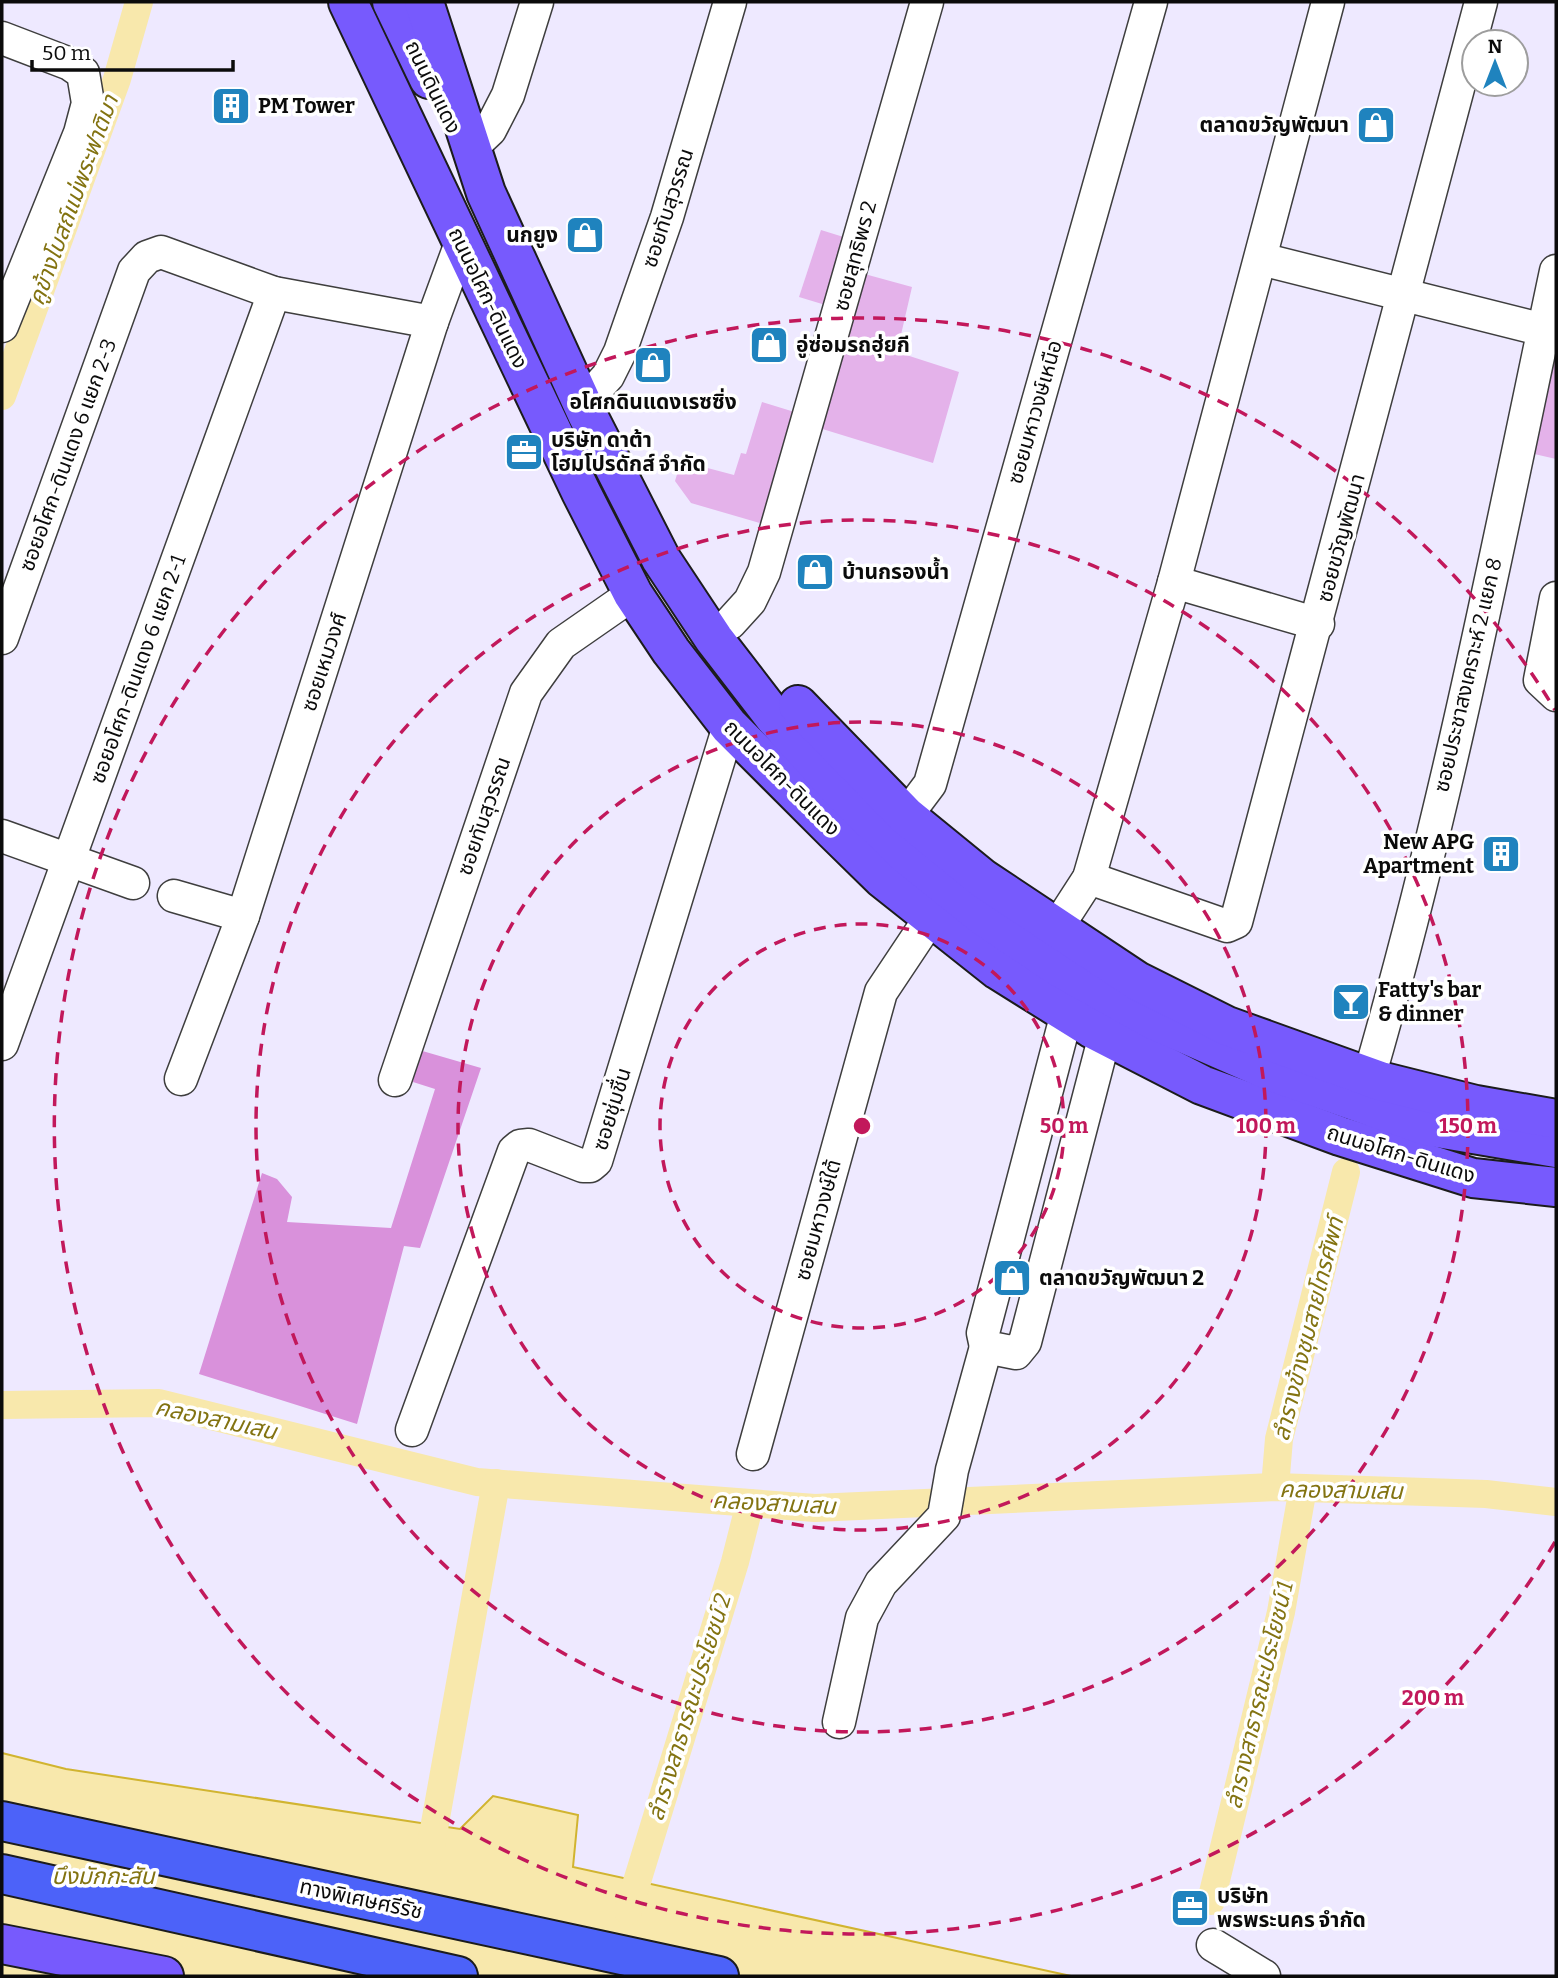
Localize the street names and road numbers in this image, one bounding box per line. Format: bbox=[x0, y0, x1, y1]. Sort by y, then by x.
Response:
street label: ถนนดินแดง bbox=[399, 36, 467, 138]
street label: ซอยทับสุวรรณ bbox=[637, 145, 699, 271]
street label: ซอยสุทธิพร 2 bbox=[828, 198, 882, 314]
street label: ถนนอโศก-ดินแดง bbox=[443, 223, 533, 373]
street label: ซอยอโศก-ดินแดง 6 แยก 2-3 bbox=[14, 335, 122, 575]
street label: ซอยมหาวงษ์เหนือ bbox=[1002, 337, 1068, 487]
street label: ซอยขวัญพัฒนา bbox=[1311, 471, 1371, 605]
street label: ซอยอโศก-ดินแดง 6 แยก 2-1 bbox=[84, 551, 192, 787]
street label: ซอยประชาสงเคราะห์ 2 แยก 8 bbox=[1428, 555, 1508, 795]
street label: ซอยเหมวงศ์ bbox=[296, 609, 352, 715]
street label: ถนนอโศก-ดินแดง bbox=[718, 714, 846, 842]
street label: ซอยทับสุวรรณ bbox=[452, 753, 516, 879]
street label: ซอยชุ่มชื่น bbox=[585, 1064, 637, 1153]
street label: ถนนอโศก-ดินแดง bbox=[1324, 1119, 1478, 1189]
street label: ซอยมหาวงษ์ใต้ bbox=[789, 1157, 847, 1283]
street label: ทางพิเศษศรีรัช bbox=[297, 1873, 425, 1925]

